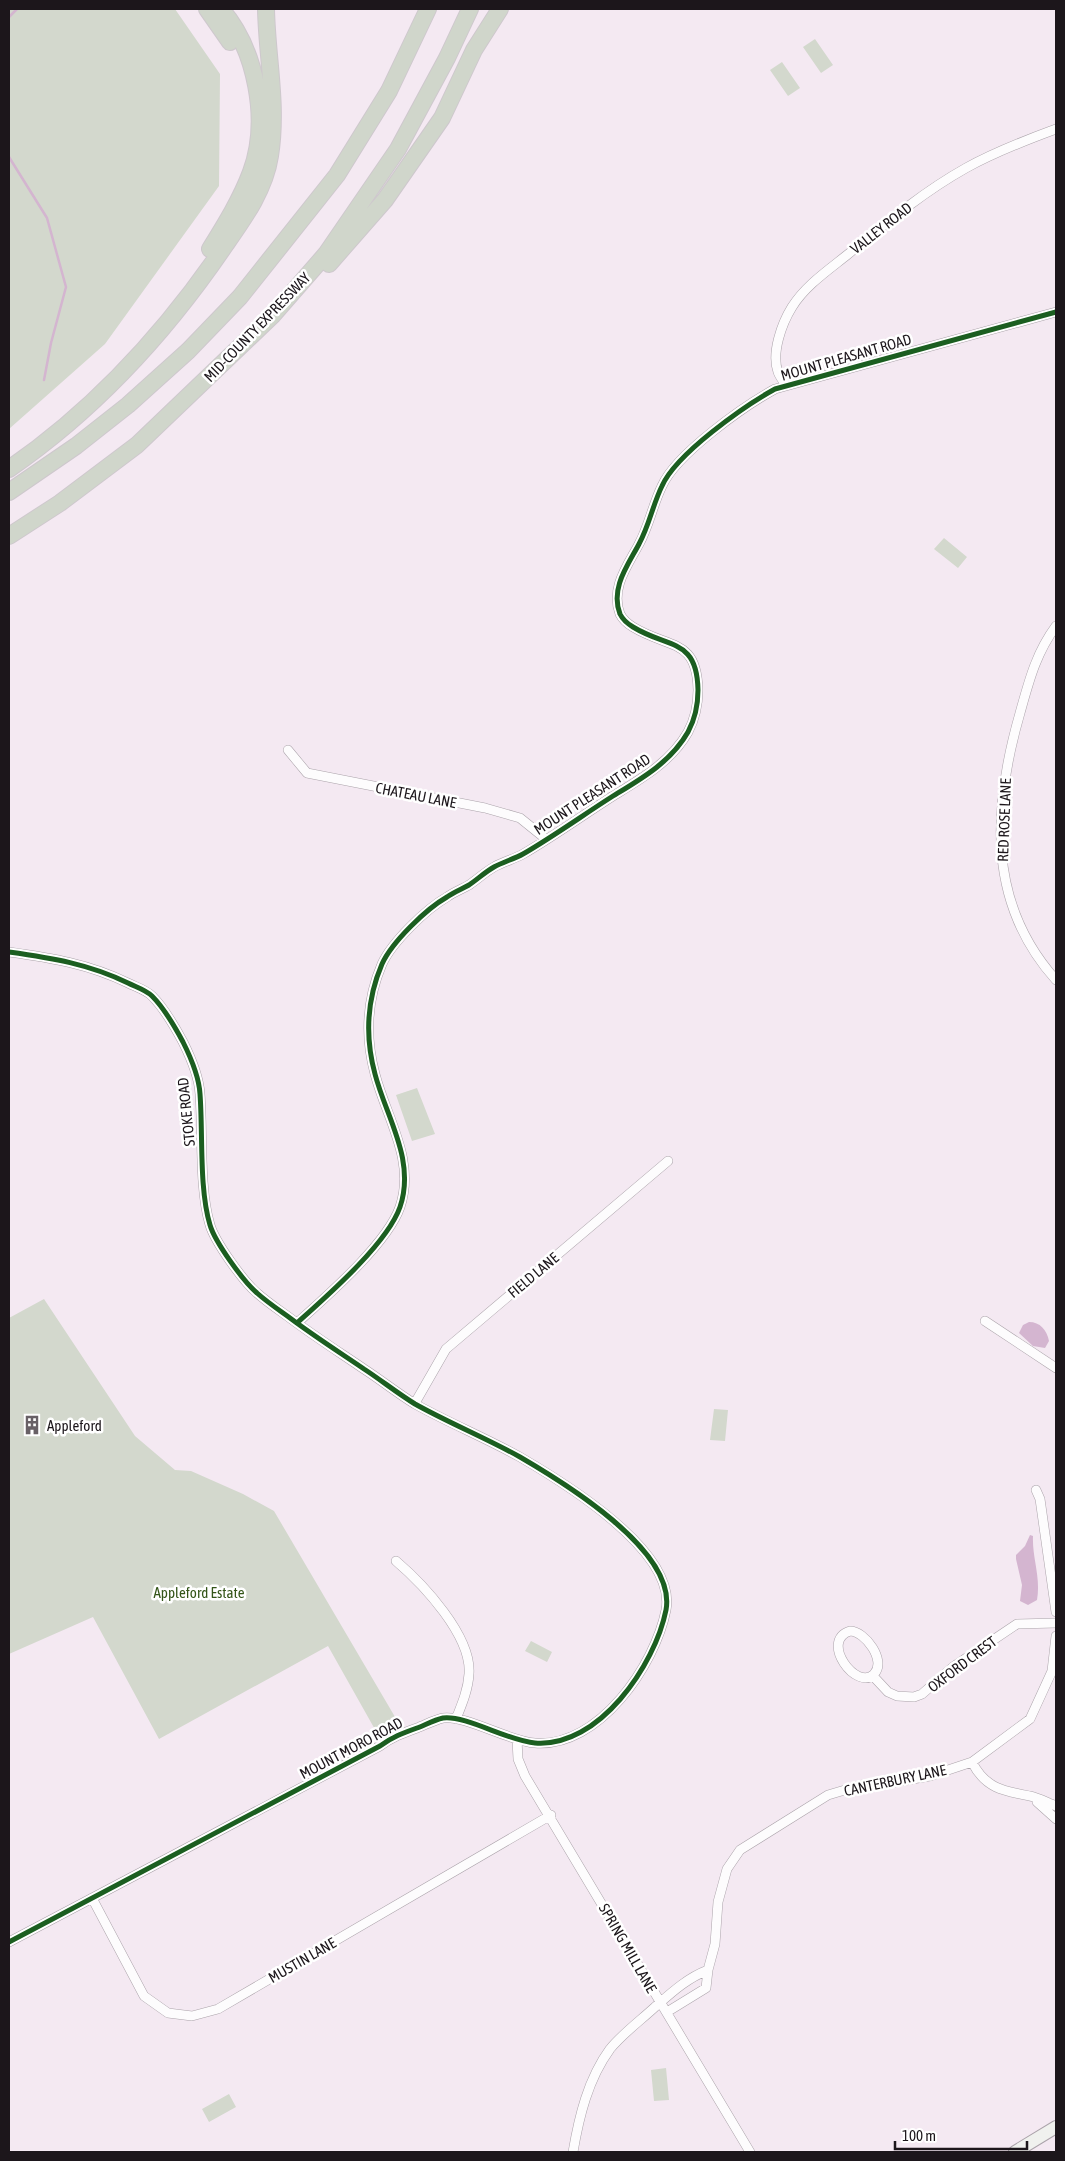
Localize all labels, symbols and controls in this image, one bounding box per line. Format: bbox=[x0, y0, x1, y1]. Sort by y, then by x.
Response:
street label: VALLEY ROAD bbox=[847, 199, 915, 257]
street label: MID-COUNTY EXPRESSWAY bbox=[200, 269, 314, 385]
street label: MOUNT PLEASANT ROAD bbox=[779, 330, 913, 384]
street label: MOUNT PLEASANT ROAD bbox=[531, 750, 653, 838]
street label: RED ROSE LANE bbox=[994, 777, 1014, 862]
street label: CHATEAU LANE bbox=[374, 779, 458, 811]
street label: STOKE ROAD bbox=[174, 1077, 198, 1147]
street label: FIELD LANE bbox=[504, 1249, 562, 1301]
building icon: Appleford bbox=[21, 1414, 43, 1436]
place label: Appleford bbox=[47, 1417, 102, 1434]
park label: Appleford Estate bbox=[154, 1584, 245, 1601]
street label: OXFORD CREST bbox=[924, 1632, 1000, 1695]
street label: MOUNT MORO ROAD bbox=[297, 1714, 405, 1782]
street label: CANTERBURY LANE bbox=[842, 1761, 948, 1799]
street label: SPRING MILL LANE bbox=[596, 1901, 661, 1996]
street label: MUSTIN LANE bbox=[265, 1934, 339, 1986]
scale bar bbox=[895, 2118, 1028, 2150]
text: 100 m bbox=[902, 2127, 936, 2144]

